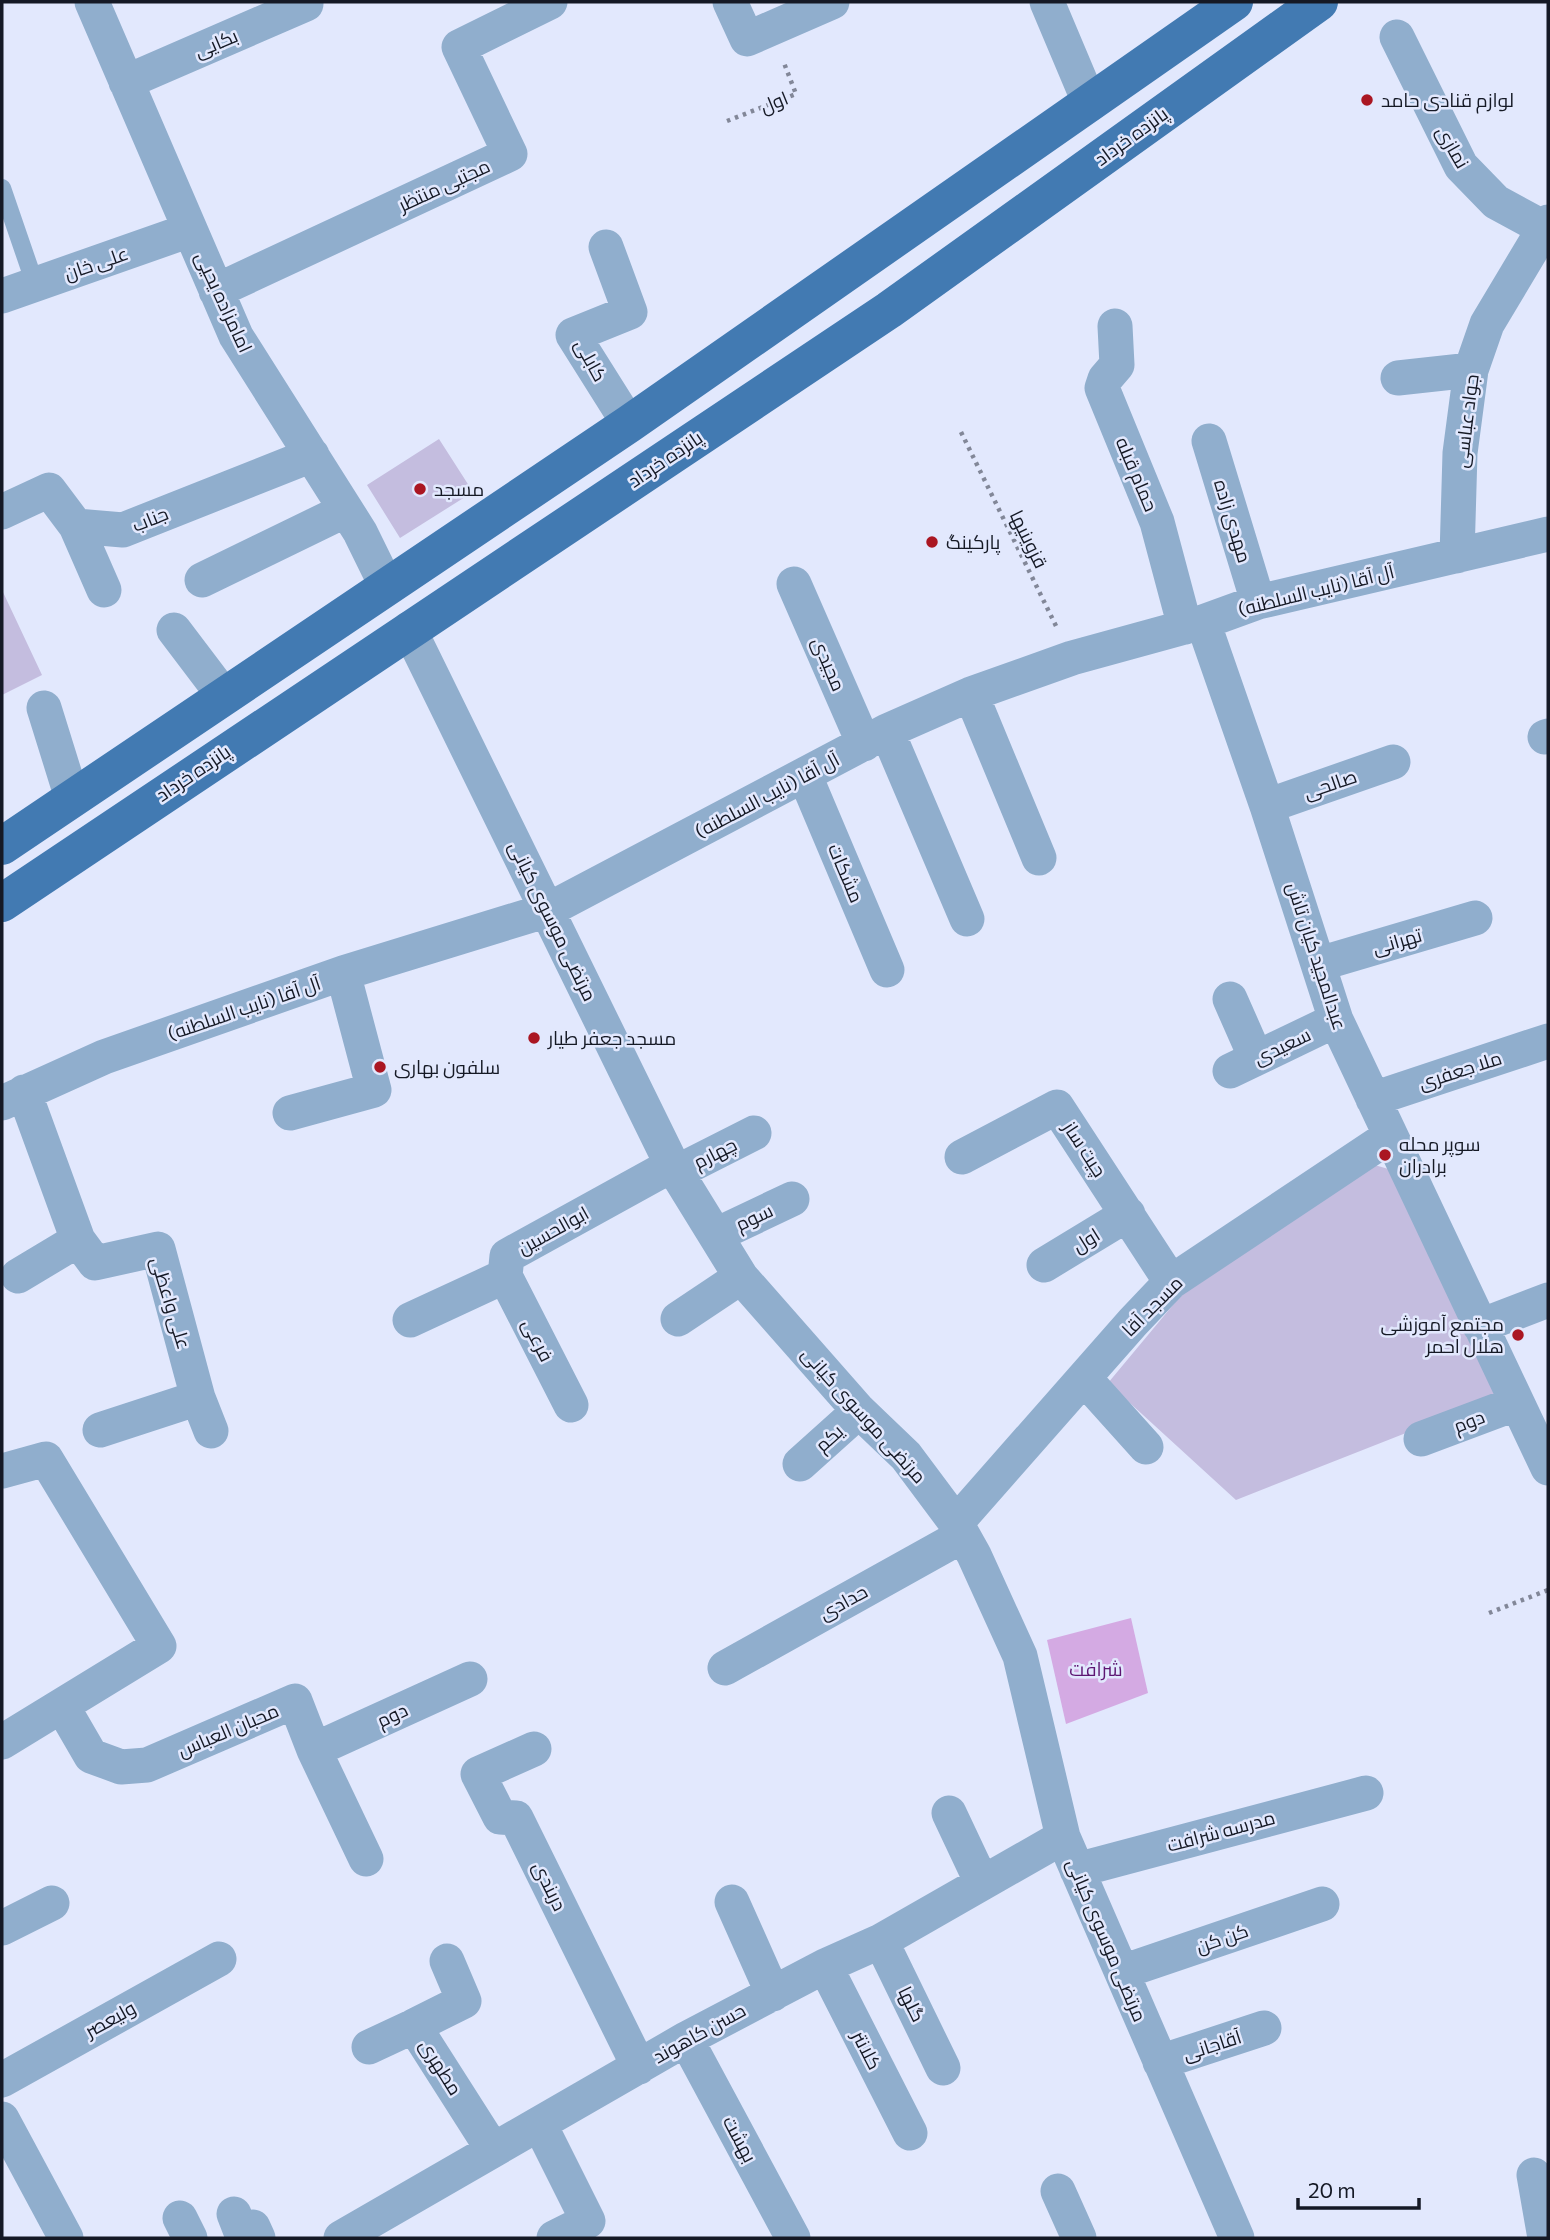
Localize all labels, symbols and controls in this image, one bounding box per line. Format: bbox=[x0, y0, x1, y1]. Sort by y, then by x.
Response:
street label: بکایی bbox=[191, 23, 241, 63]
street label: اول bbox=[756, 86, 792, 118]
place label: لوازم قنادی حامد bbox=[1381, 88, 1514, 114]
marker: لوازم قنادی حامد bbox=[1359, 92, 1375, 108]
street label: پانزده خرداد bbox=[1090, 101, 1173, 172]
street label: نمازی bbox=[1431, 121, 1475, 173]
street label: مجتبی منتظر bbox=[393, 153, 494, 217]
street label: علی خان bbox=[61, 241, 131, 285]
street label: امامزاده یحیی bbox=[190, 248, 258, 356]
street label: کابلی bbox=[570, 334, 612, 386]
street label: جواد عباسی bbox=[1448, 373, 1484, 469]
street label: پانزده خرداد bbox=[623, 425, 708, 494]
street label: حمام قبله bbox=[1109, 433, 1163, 516]
street label: مهدی زاده bbox=[1209, 476, 1257, 566]
place label: مسجد bbox=[434, 477, 484, 500]
marker: مسجد bbox=[412, 481, 428, 497]
street label: جناب bbox=[128, 501, 171, 536]
street label: قزوینیها bbox=[1005, 506, 1053, 572]
place label: پارکینگ bbox=[946, 530, 1000, 555]
marker: پارکینگ bbox=[924, 534, 940, 550]
street label: آل آقا (نایب السلطنه) bbox=[1235, 559, 1397, 621]
street label: مجیدی bbox=[807, 633, 851, 695]
street label: پانزده خرداد bbox=[151, 739, 236, 808]
street label: آل آقا (نایب السلطنه) bbox=[691, 747, 843, 843]
street label: صالحی bbox=[1300, 764, 1360, 804]
street label: مرتضی موسوی کیانی bbox=[504, 837, 602, 1005]
street label: مشکات bbox=[824, 840, 869, 906]
street label: عبدالمجید کیان تاش bbox=[1282, 879, 1352, 1033]
street label: تهرانی bbox=[1370, 923, 1424, 959]
street label: آل آقا (نایب السلطنه) bbox=[164, 971, 324, 1045]
street label: سعیدی bbox=[1250, 1022, 1314, 1070]
place label: مسجد جعفر طیار bbox=[547, 1026, 676, 1050]
marker: مسجد جعفر طیار bbox=[526, 1030, 542, 1046]
street label: ملا جعفری bbox=[1415, 1045, 1505, 1095]
place label: سلفون بهاری bbox=[394, 1055, 500, 1079]
marker: سلفون بهاری bbox=[372, 1059, 388, 1075]
street label: چیت ساز bbox=[1057, 1116, 1112, 1182]
street label: چهارم bbox=[689, 1132, 742, 1176]
place label: سوپر محله برادران bbox=[1399, 1132, 1481, 1178]
marker: سوپر محله برادران bbox=[1377, 1147, 1393, 1163]
street label: سوم bbox=[731, 1198, 777, 1238]
street label: ابوالحسین bbox=[513, 1201, 593, 1259]
street label: اول bbox=[1068, 1222, 1104, 1258]
street label: علی واعظی bbox=[146, 1254, 196, 1352]
street label: مسجد آقا bbox=[1117, 1271, 1187, 1341]
place label: مجتمع آموزشی هلال احمر bbox=[1381, 1312, 1504, 1358]
street label: فرعی bbox=[517, 1314, 559, 1366]
marker: مجتمع آموزشی هلال احمر bbox=[1510, 1327, 1526, 1343]
street label: مرتضی موسوی کیانی bbox=[797, 1342, 931, 1488]
street label: دوم bbox=[1450, 1404, 1489, 1440]
street label: یکم bbox=[810, 1419, 850, 1458]
street label: حدادی bbox=[814, 1579, 872, 1625]
park label: شرافت bbox=[1069, 1657, 1123, 1681]
street label: دوم bbox=[373, 1697, 412, 1734]
street label: محبان العباس bbox=[174, 1698, 282, 1762]
street label: مدرسه شرافت bbox=[1164, 1805, 1278, 1857]
street label: مرتضی موسوی کیانی bbox=[1062, 1855, 1152, 2025]
street label: دربندی bbox=[528, 1857, 572, 1915]
street label: کن کن bbox=[1193, 1918, 1251, 1958]
street label: گلها bbox=[893, 1982, 931, 2026]
street label: ولیعصر bbox=[79, 1995, 140, 2043]
street label: حسن کاهوند bbox=[648, 1998, 750, 2068]
street label: آقاجانی bbox=[1180, 2024, 1244, 2066]
street label: کلانتر bbox=[847, 2025, 887, 2074]
street label: مطهری bbox=[414, 2034, 468, 2100]
street label: بهشت bbox=[718, 2112, 762, 2166]
scale bar bbox=[1298, 2166, 1419, 2210]
text: 20 m bbox=[1308, 2177, 1356, 2202]

